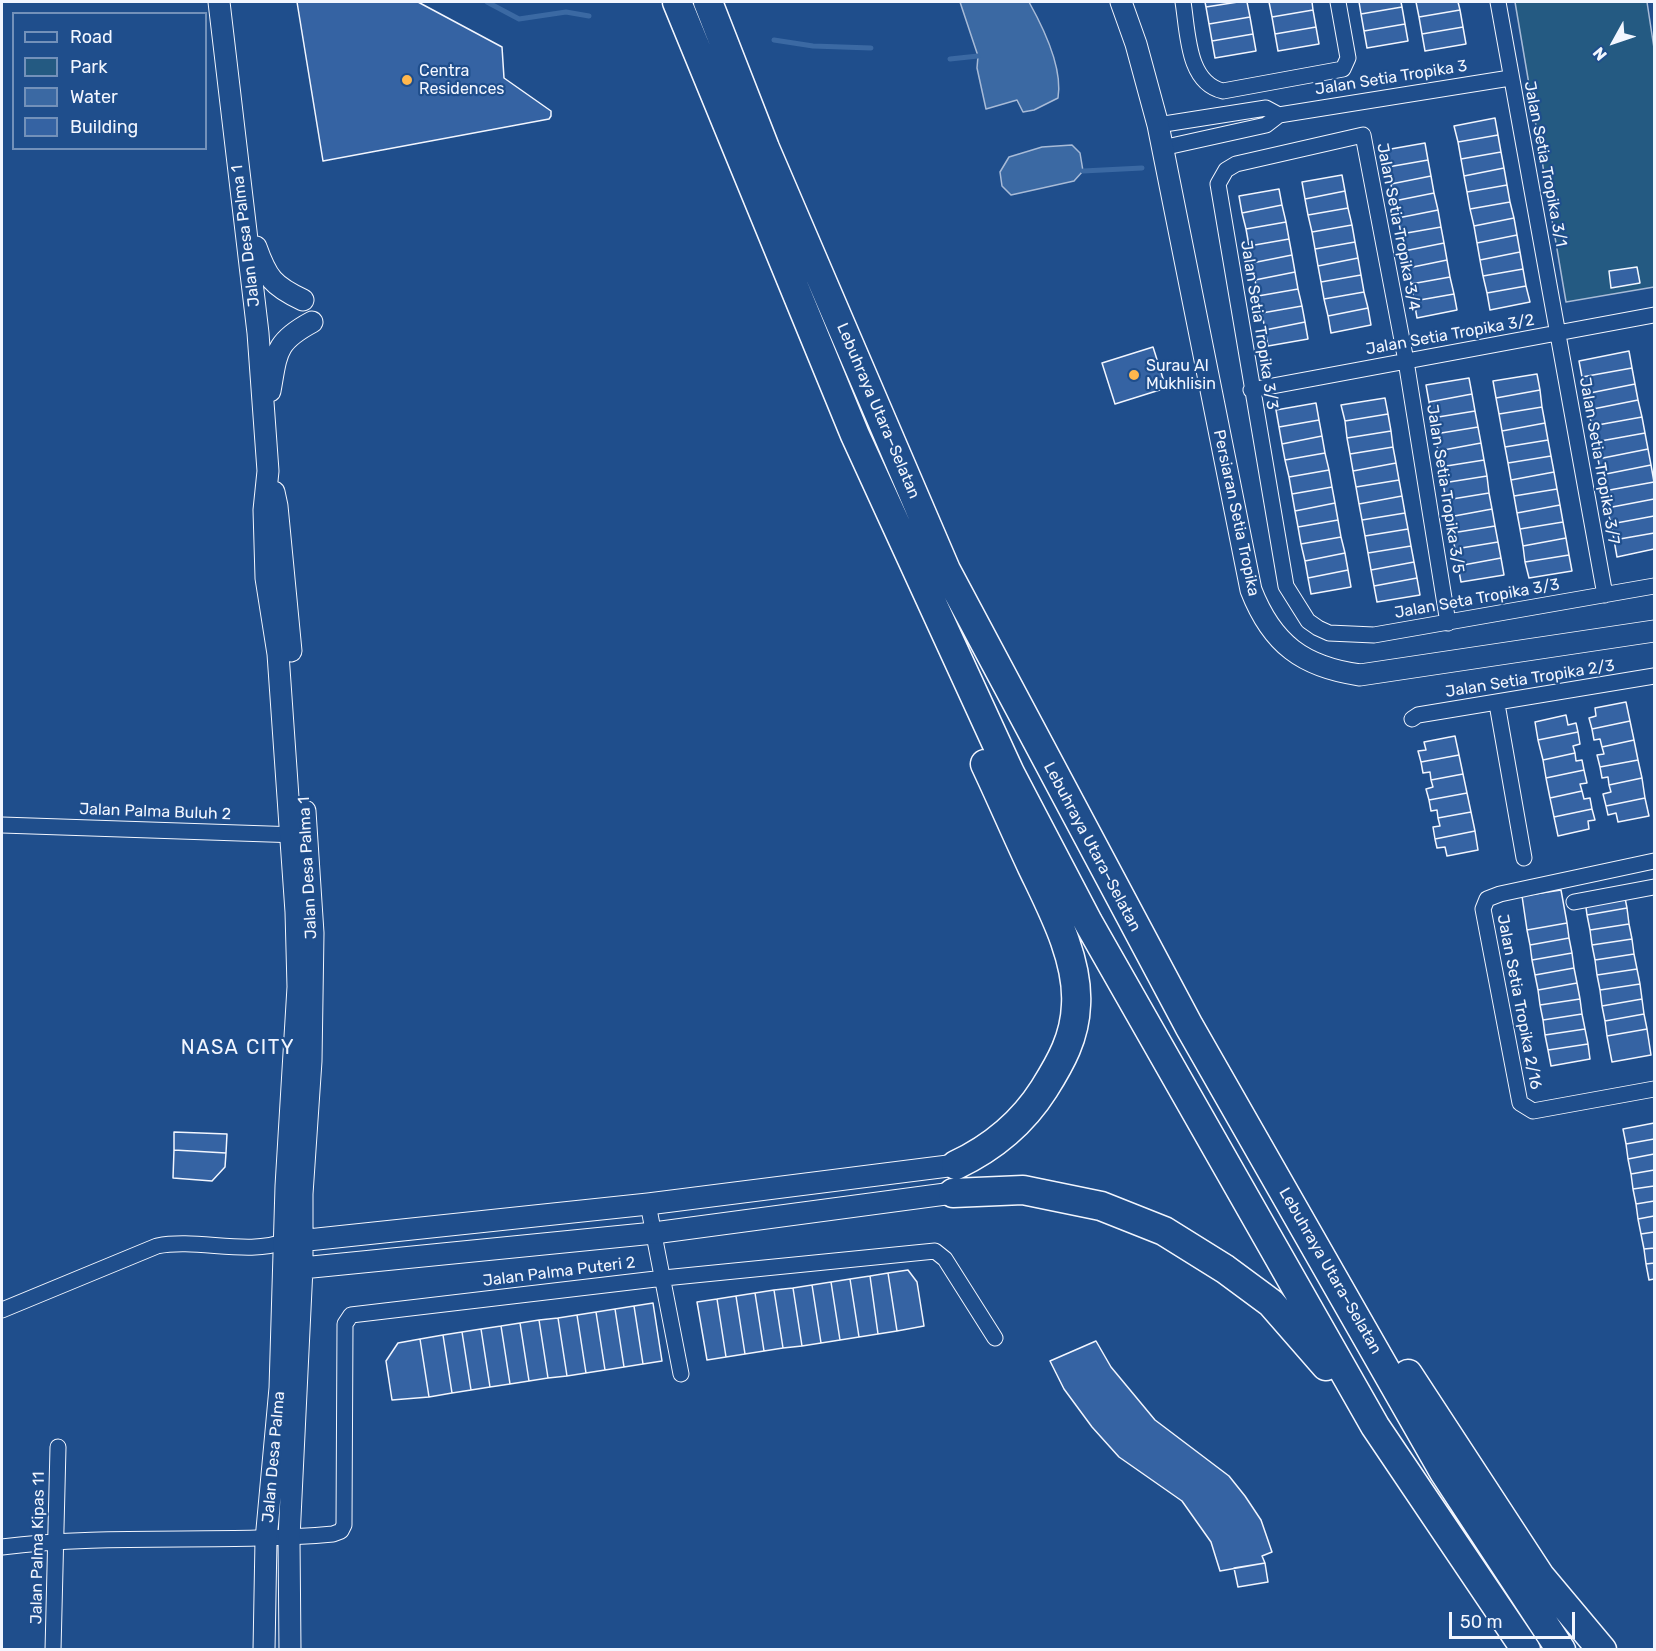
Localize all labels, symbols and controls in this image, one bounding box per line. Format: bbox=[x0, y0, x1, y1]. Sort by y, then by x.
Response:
legend bbox=[12, 12, 207, 150]
north arrow bbox=[1584, 12, 1644, 72]
text: Road bbox=[70, 26, 113, 48]
text: N bbox=[1589, 43, 1611, 64]
text: Park bbox=[70, 56, 107, 78]
street label: Jalan Setia Tropika 3 bbox=[1313, 56, 1469, 100]
place label: Centra Residences bbox=[419, 61, 505, 99]
marker: Centra Residences bbox=[400, 73, 414, 87]
street label: Jalan Setia Tropika 3/1 bbox=[1520, 80, 1570, 248]
text: Water bbox=[70, 86, 118, 108]
text: Building bbox=[70, 116, 138, 138]
street label: Jalan Setia Tropika 3/4 bbox=[1372, 141, 1424, 313]
street label: Jalan Desa Palma 1 bbox=[228, 164, 264, 308]
street label: Jalan Setia Tropika 3/3 bbox=[1236, 239, 1282, 411]
street label: Jalan Setia Tropika 3/2 bbox=[1364, 311, 1536, 359]
street label: Lebuhraya Utara–Selatan bbox=[832, 320, 924, 502]
place label: Surau Al Mukhlisin bbox=[1146, 356, 1216, 394]
marker: Surau Al Mukhlisin bbox=[1127, 368, 1141, 382]
street label: Jalan Setia Tropika 3/7 bbox=[1575, 376, 1623, 546]
street label: Jalan Setia Tropika 3/5 bbox=[1422, 403, 1468, 575]
street label: Persiaran Setia Tropika bbox=[1209, 428, 1263, 598]
street label: Jalan Seta Tropika 3/3 bbox=[1393, 575, 1561, 623]
street label: Jalan Setia Tropika 2/3 bbox=[1444, 656, 1616, 702]
street label: Lebuhraya Utara–Selatan bbox=[1039, 759, 1145, 935]
street label: Jalan Desa Palma 1 bbox=[295, 796, 321, 940]
street label: Jalan Palma Buluh 2 bbox=[79, 800, 231, 824]
street label: Jalan Setia Tropika 2/16 bbox=[1493, 913, 1545, 1091]
district label: NASA CITY bbox=[181, 1036, 295, 1060]
street label: Lebuhraya Utara–Selatan bbox=[1274, 1184, 1386, 1358]
street label: Jalan Palma Puteri 2 bbox=[482, 1253, 636, 1291]
street label: Jalan Desa Palma bbox=[259, 1390, 289, 1524]
street label: Jalan Palma Kipas 11 bbox=[27, 1471, 49, 1625]
scale bar bbox=[1452, 1600, 1578, 1638]
text: 50 m bbox=[1460, 1611, 1503, 1633]

